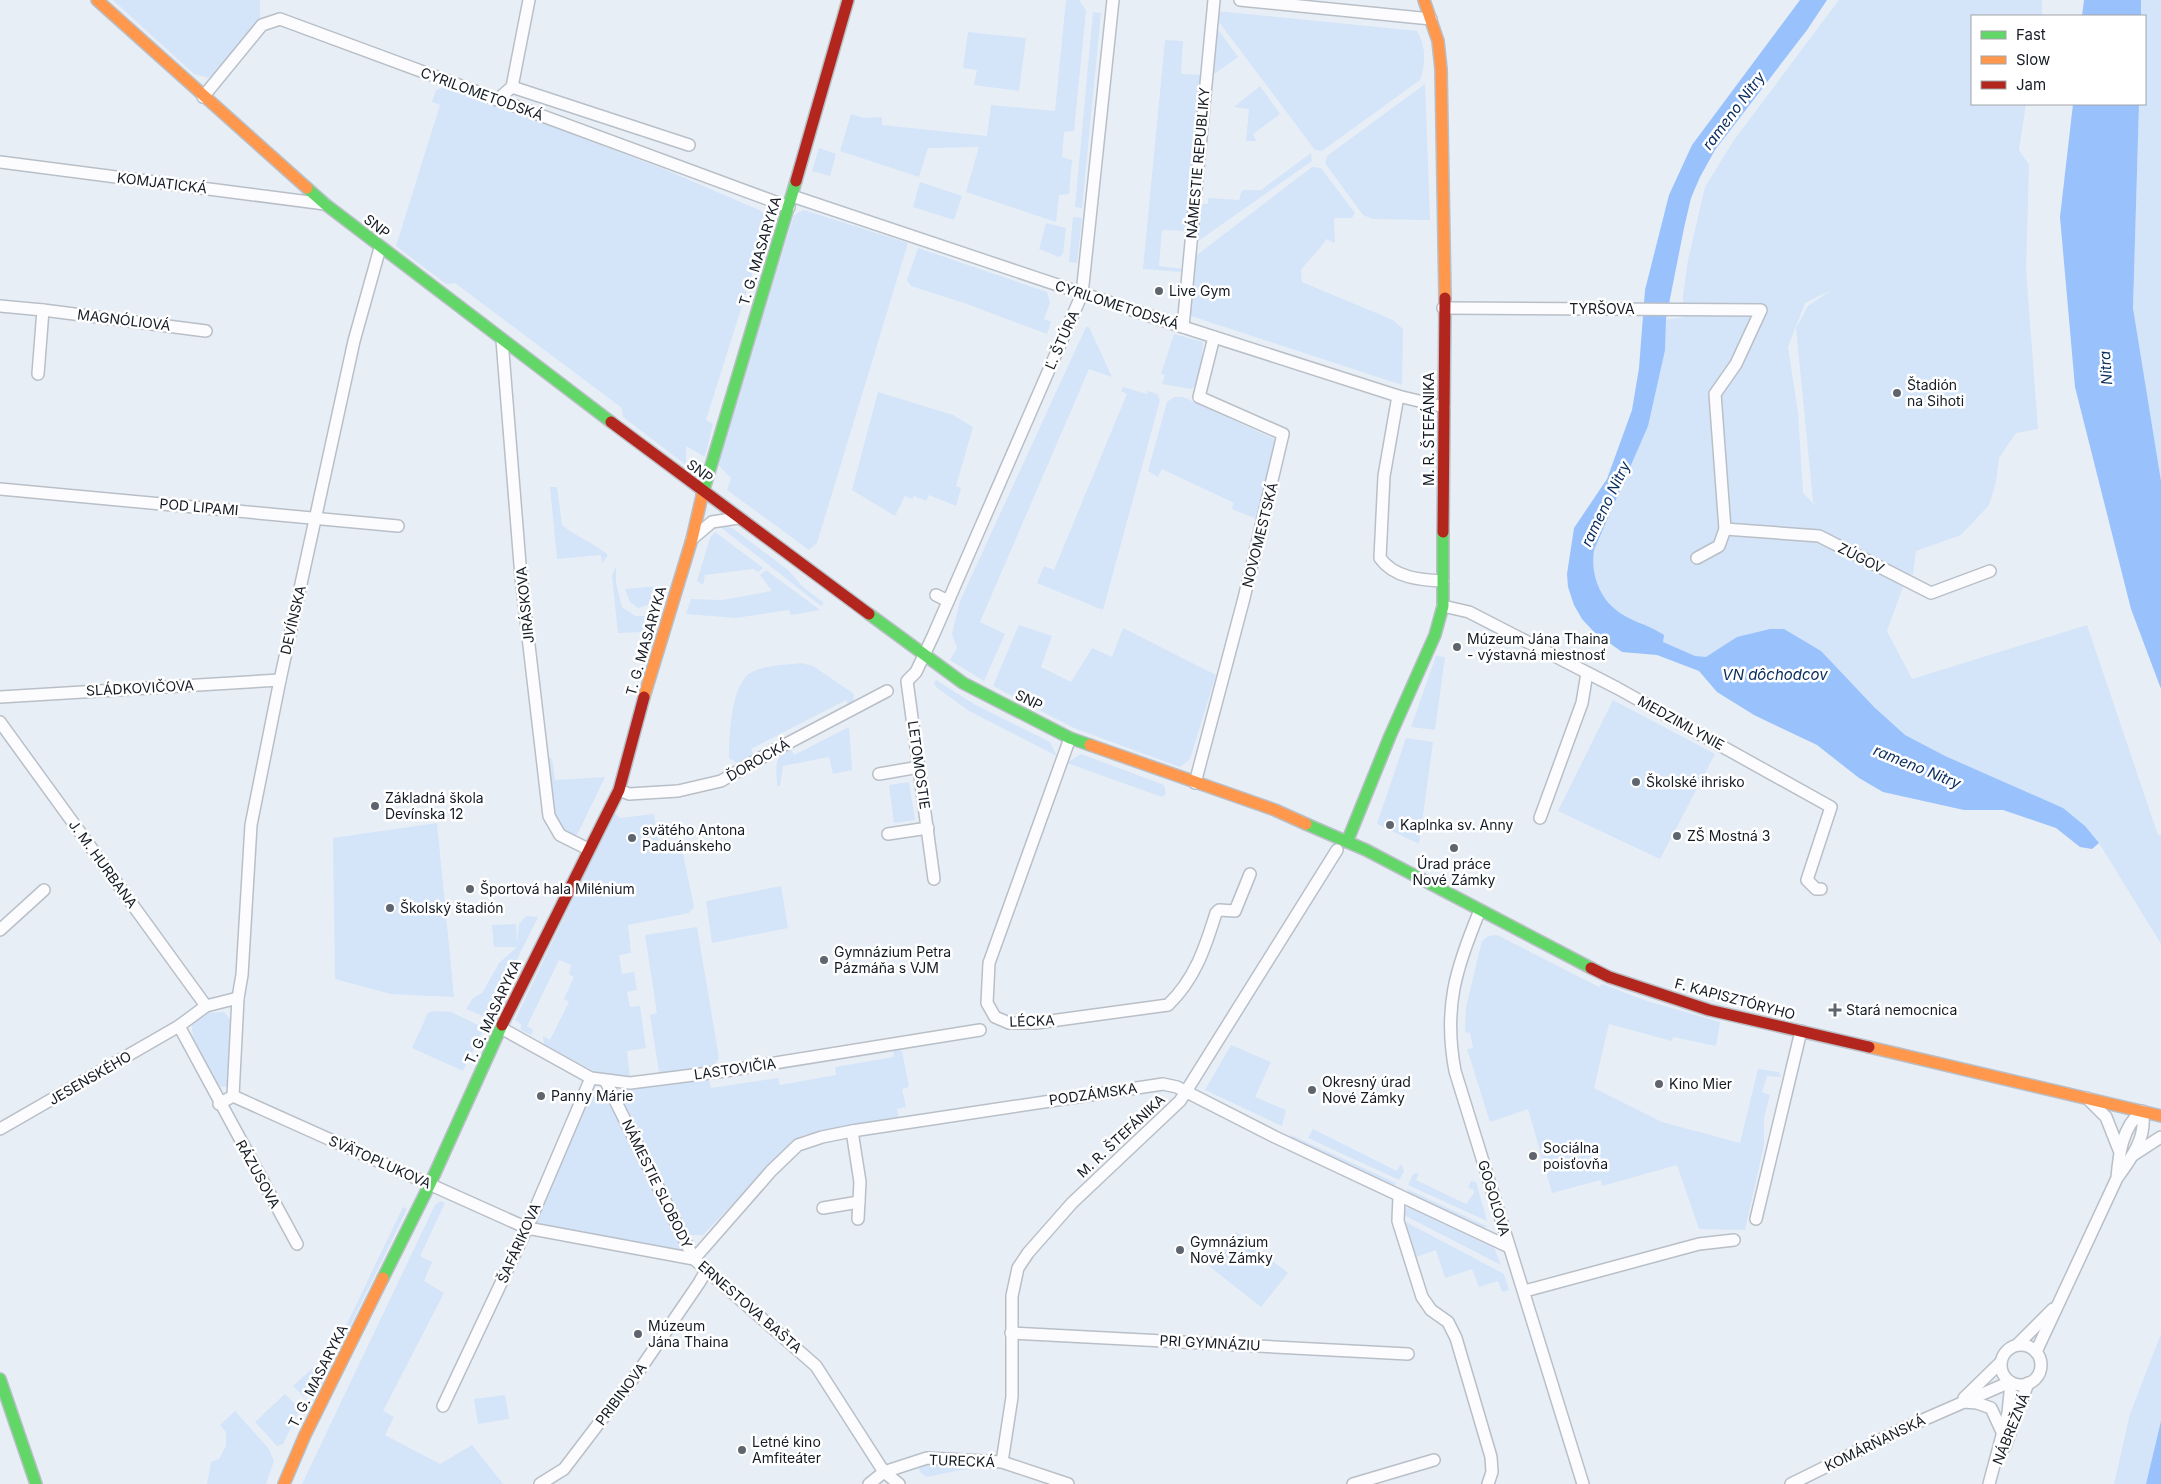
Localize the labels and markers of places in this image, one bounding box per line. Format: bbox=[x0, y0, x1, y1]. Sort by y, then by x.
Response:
place label: Live Gym bbox=[1169, 282, 1231, 299]
marker: Live Gym bbox=[1153, 285, 1165, 297]
place label: Štadión na Sihoti bbox=[1907, 376, 1964, 409]
marker: Štadión na Sihoti bbox=[1891, 387, 1903, 399]
place label: Múzeum Jána Thaina - výstavná miestnosť bbox=[1467, 630, 1609, 663]
marker: Múzeum Jána Thaina - výstavná miestnosť bbox=[1451, 641, 1463, 653]
place label: Školské ihrisko bbox=[1646, 773, 1745, 790]
marker: Školské ihrisko bbox=[1630, 776, 1642, 788]
place label: Základná škola Devínska 12 bbox=[385, 789, 484, 822]
marker: Základná škola Devínska 12 bbox=[369, 800, 381, 812]
place label: Kaplnka sv. Anny bbox=[1400, 816, 1514, 833]
marker: Kaplnka sv. Anny bbox=[1384, 819, 1396, 831]
place label: svätého Antona Paduánskeho bbox=[642, 821, 745, 854]
place label: ZŠ Mostná 3 bbox=[1687, 827, 1770, 844]
marker: ZŠ Mostná 3 bbox=[1671, 830, 1683, 842]
marker: svätého Antona Paduánskeho bbox=[626, 832, 638, 844]
marker: Úrad práce Nové Zámky bbox=[1448, 842, 1460, 854]
place label: Úrad práce Nové Zámky bbox=[1413, 855, 1496, 888]
place label: Športová hala Milénium bbox=[480, 880, 635, 897]
marker: Športová hala Milénium bbox=[464, 883, 476, 895]
place label: Školský štadión bbox=[400, 899, 504, 916]
marker: Školský štadión bbox=[384, 902, 396, 914]
place label: Gymnázium Petra Pázmáňa s VJM bbox=[834, 943, 951, 976]
marker: Gymnázium Petra Pázmáňa s VJM bbox=[818, 954, 830, 966]
place label: Stará nemocnica bbox=[1846, 1001, 1957, 1018]
marker: Stará nemocnica bbox=[1828, 1003, 1842, 1017]
place label: Okresný úrad Nové Zámky bbox=[1322, 1073, 1411, 1106]
place label: Kino Mier bbox=[1669, 1075, 1732, 1092]
marker: Kino Mier bbox=[1653, 1078, 1665, 1090]
marker: Okresný úrad Nové Zámky bbox=[1306, 1084, 1318, 1096]
place label: Panny Márie bbox=[551, 1087, 634, 1104]
marker: Panny Márie bbox=[535, 1090, 547, 1102]
place label: Sociálna poisťovňa bbox=[1543, 1139, 1608, 1172]
marker: Sociálna poisťovňa bbox=[1527, 1150, 1539, 1162]
place label: Gymnázium Nové Zámky bbox=[1190, 1233, 1273, 1266]
marker: Gymnázium Nové Zámky bbox=[1174, 1244, 1186, 1256]
place label: Múzeum Jána Thaina bbox=[648, 1317, 729, 1350]
marker: Múzeum Jána Thaina bbox=[632, 1328, 644, 1340]
place label: Letné kino Amfiteáter bbox=[752, 1433, 821, 1466]
marker: Letné kino Amfiteáter bbox=[736, 1444, 748, 1456]

